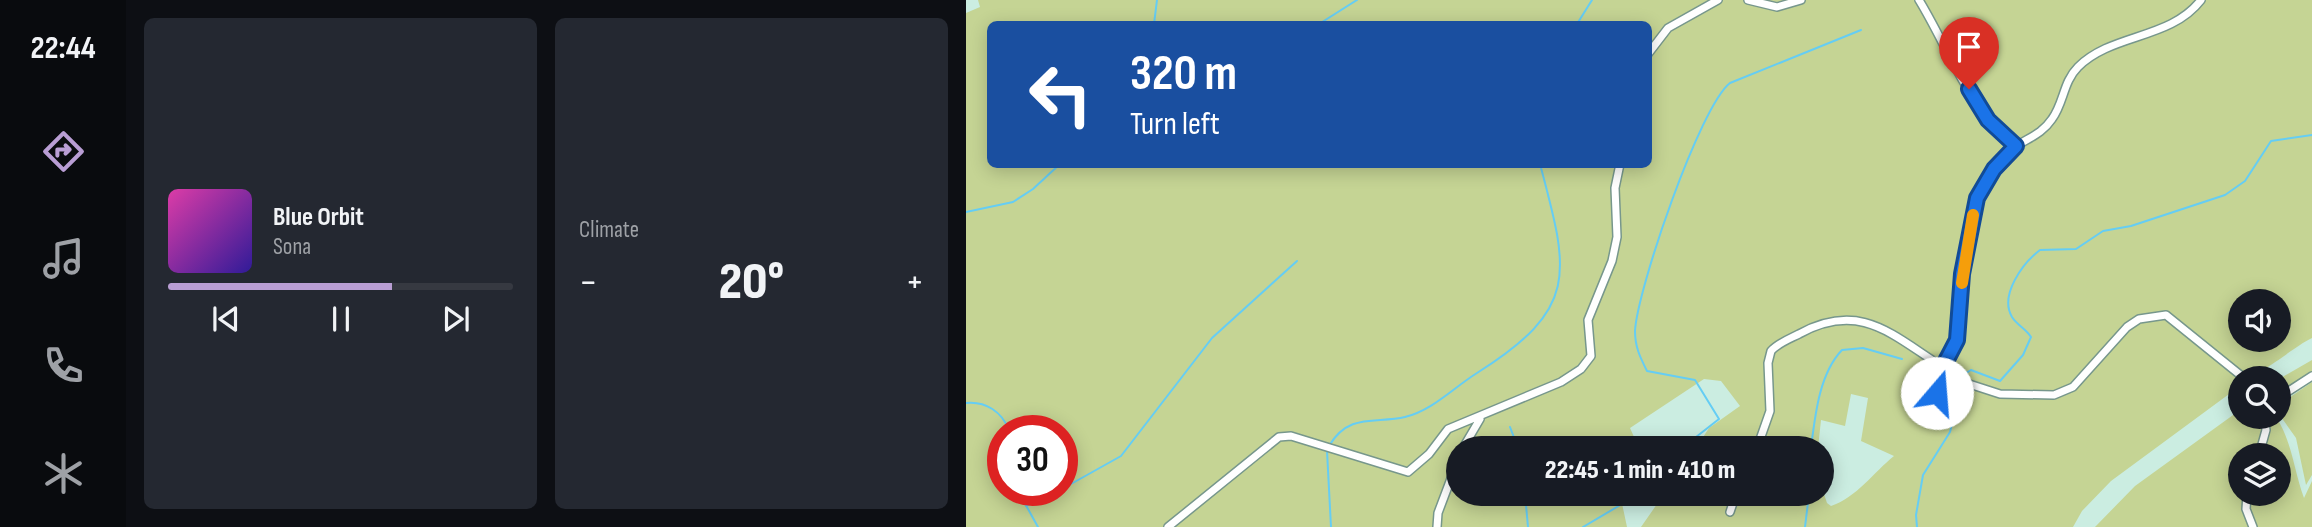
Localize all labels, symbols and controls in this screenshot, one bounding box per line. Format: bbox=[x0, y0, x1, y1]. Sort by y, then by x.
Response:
pin bbox=[1939, 17, 1999, 89]
icon: arrive bbox=[1950, 28, 1988, 66]
text: 22:44 bbox=[30, 29, 96, 68]
text: 320 m bbox=[1130, 45, 1237, 104]
icon: left bbox=[1015, 49, 1106, 140]
text: Turn left bbox=[1130, 105, 1220, 144]
icon: directions bbox=[39, 127, 88, 176]
text: Blue Orbit bbox=[273, 202, 364, 233]
text: Climate bbox=[579, 216, 639, 244]
text: Sona bbox=[273, 233, 311, 261]
icon: music bbox=[39, 234, 88, 283]
text: 20° bbox=[719, 251, 784, 314]
text: − bbox=[579, 260, 598, 305]
text: + bbox=[905, 260, 924, 305]
map controls bbox=[2228, 289, 2291, 506]
button: sound bbox=[2228, 289, 2291, 352]
icon: previous bbox=[207, 300, 245, 338]
icon: pause bbox=[322, 300, 360, 338]
icon: next bbox=[437, 300, 475, 338]
icon: phone bbox=[39, 341, 88, 390]
position arrow bbox=[1900, 356, 1974, 430]
button: search bbox=[2228, 366, 2291, 429]
speed limit sign: 30 bbox=[987, 415, 1078, 506]
button: layers bbox=[2228, 443, 2291, 506]
icon: climate bbox=[39, 449, 88, 498]
text: 22:45 · 1 min · 410 m bbox=[1545, 455, 1735, 486]

